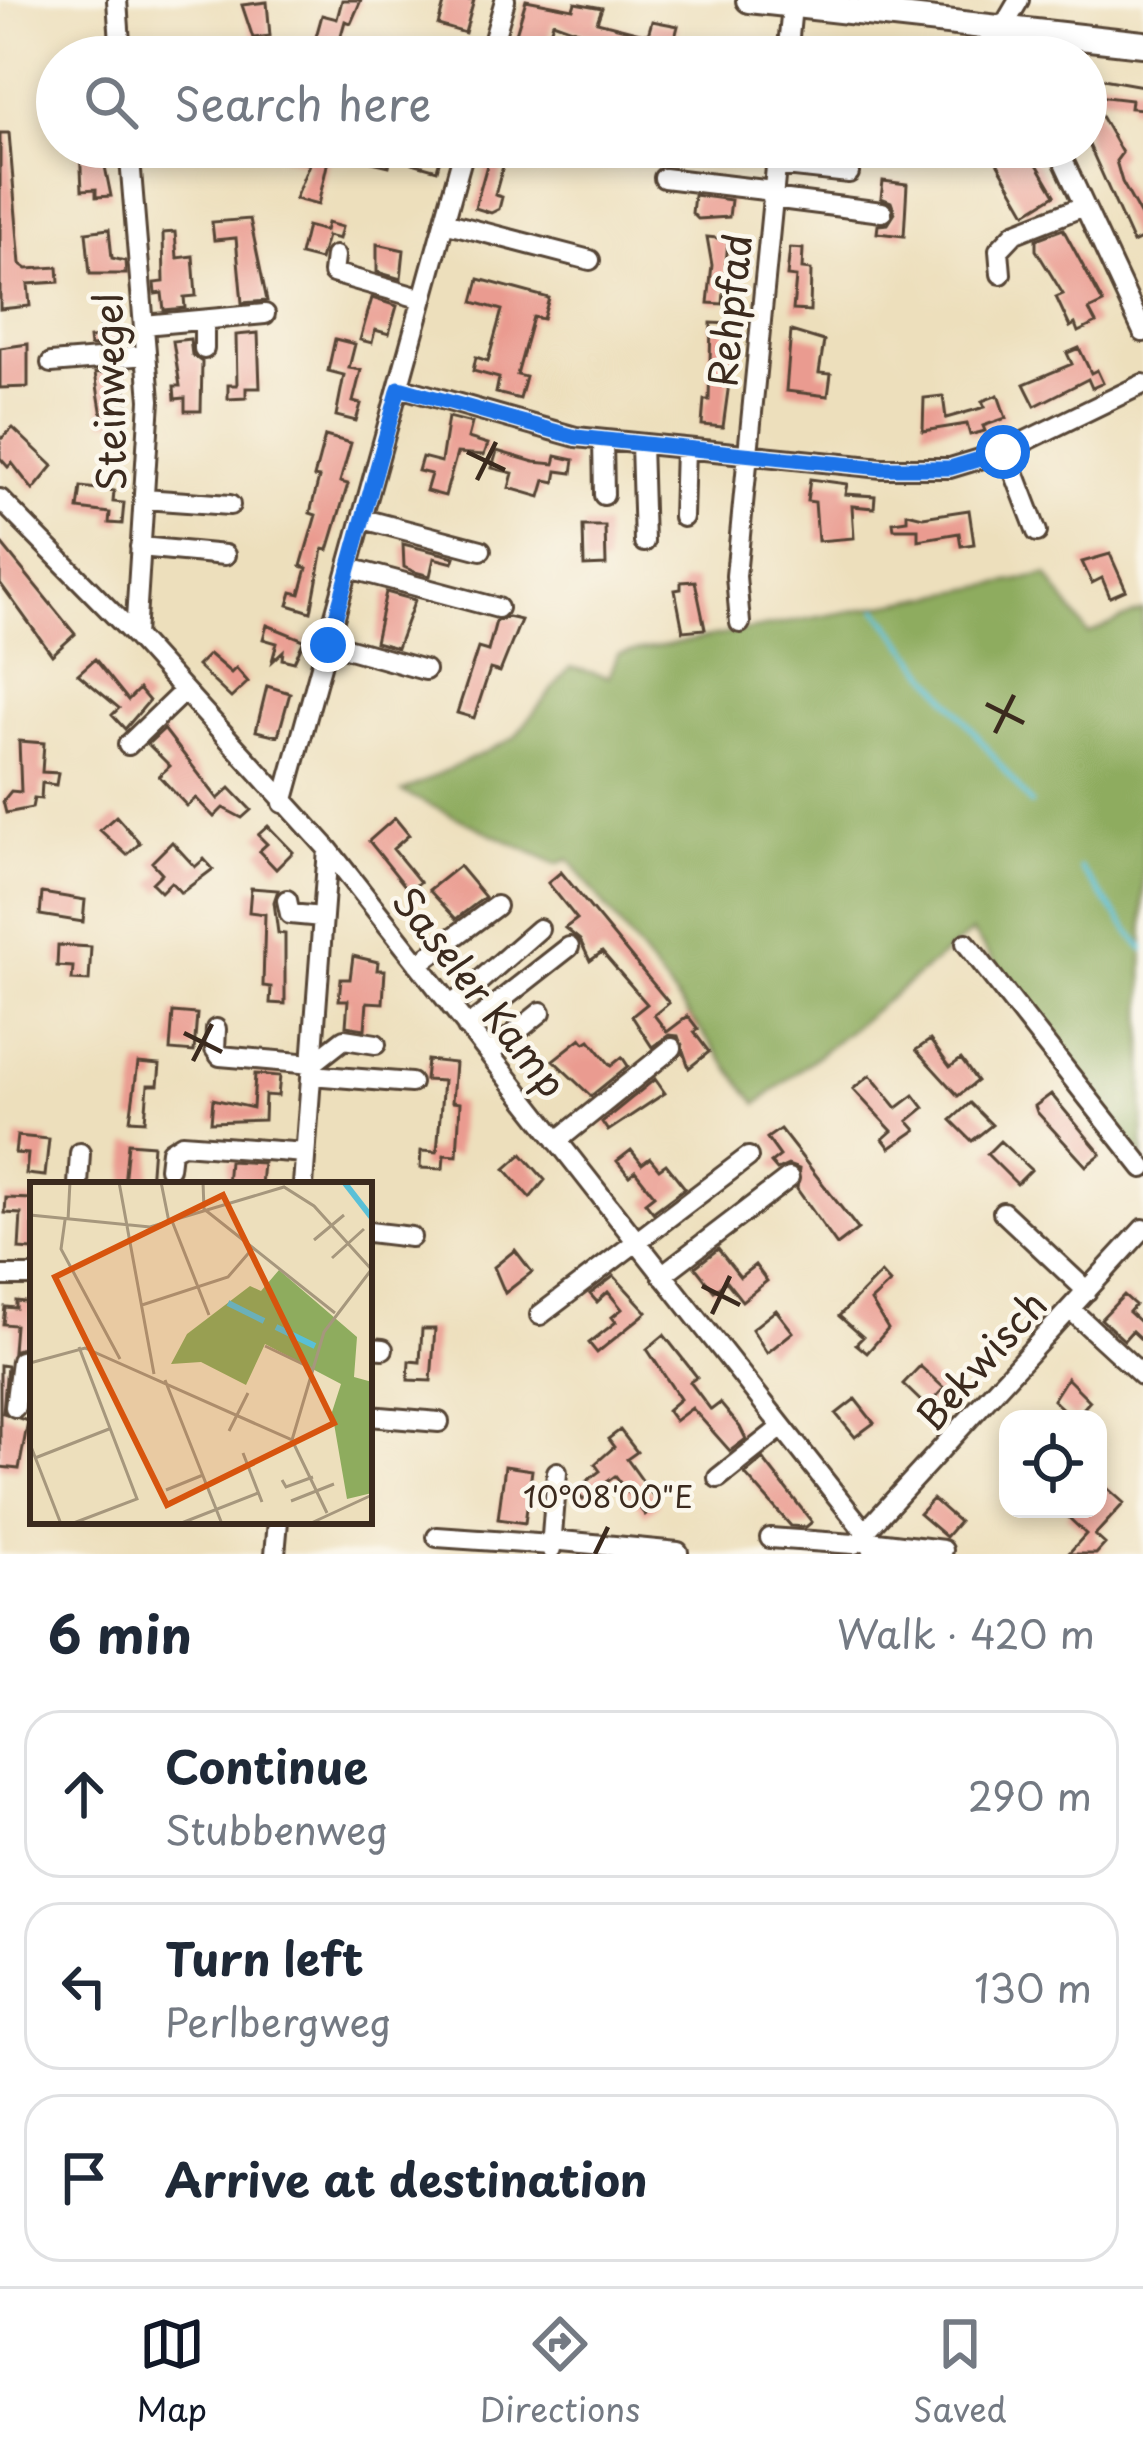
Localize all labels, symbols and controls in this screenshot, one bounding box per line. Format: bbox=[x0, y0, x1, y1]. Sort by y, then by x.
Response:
search box bbox=[36, 36, 1107, 168]
text: Search here bbox=[174, 68, 431, 136]
icon: search bbox=[78, 69, 144, 135]
street label: Rehpfad bbox=[691, 231, 765, 389]
street label: Steinwegel bbox=[77, 293, 139, 491]
route start bbox=[976, 425, 1030, 479]
route end bbox=[301, 618, 355, 672]
street label: Saseler Kamp bbox=[380, 873, 582, 1109]
inset map bbox=[30, 1182, 372, 1524]
street label: Bekwisch bbox=[901, 1276, 1059, 1442]
map controls bbox=[999, 1410, 1107, 1518]
button: locate bbox=[999, 1410, 1107, 1518]
text: 10°08'00"E bbox=[523, 1473, 693, 1518]
text: 6 min bbox=[48, 1594, 192, 1671]
text: Walk · 420 m bbox=[837, 1603, 1095, 1662]
text: Continue bbox=[165, 1731, 368, 1799]
icon: ahead bbox=[51, 1761, 117, 1827]
text: 290 m bbox=[968, 1765, 1092, 1824]
text: Stubbenweg bbox=[165, 1799, 388, 1858]
text: Turn left bbox=[165, 1923, 364, 1991]
icon: left bbox=[51, 1953, 117, 2019]
text: 130 m bbox=[974, 1957, 1092, 2016]
text: Perlbergweg bbox=[165, 1991, 392, 2050]
text: Arrive at destination bbox=[165, 2144, 648, 2212]
icon: arrive bbox=[51, 2145, 117, 2211]
tab: Map bbox=[136, 2311, 207, 2433]
tab: Directions bbox=[480, 2311, 640, 2433]
tab: Saved bbox=[913, 2311, 1007, 2433]

